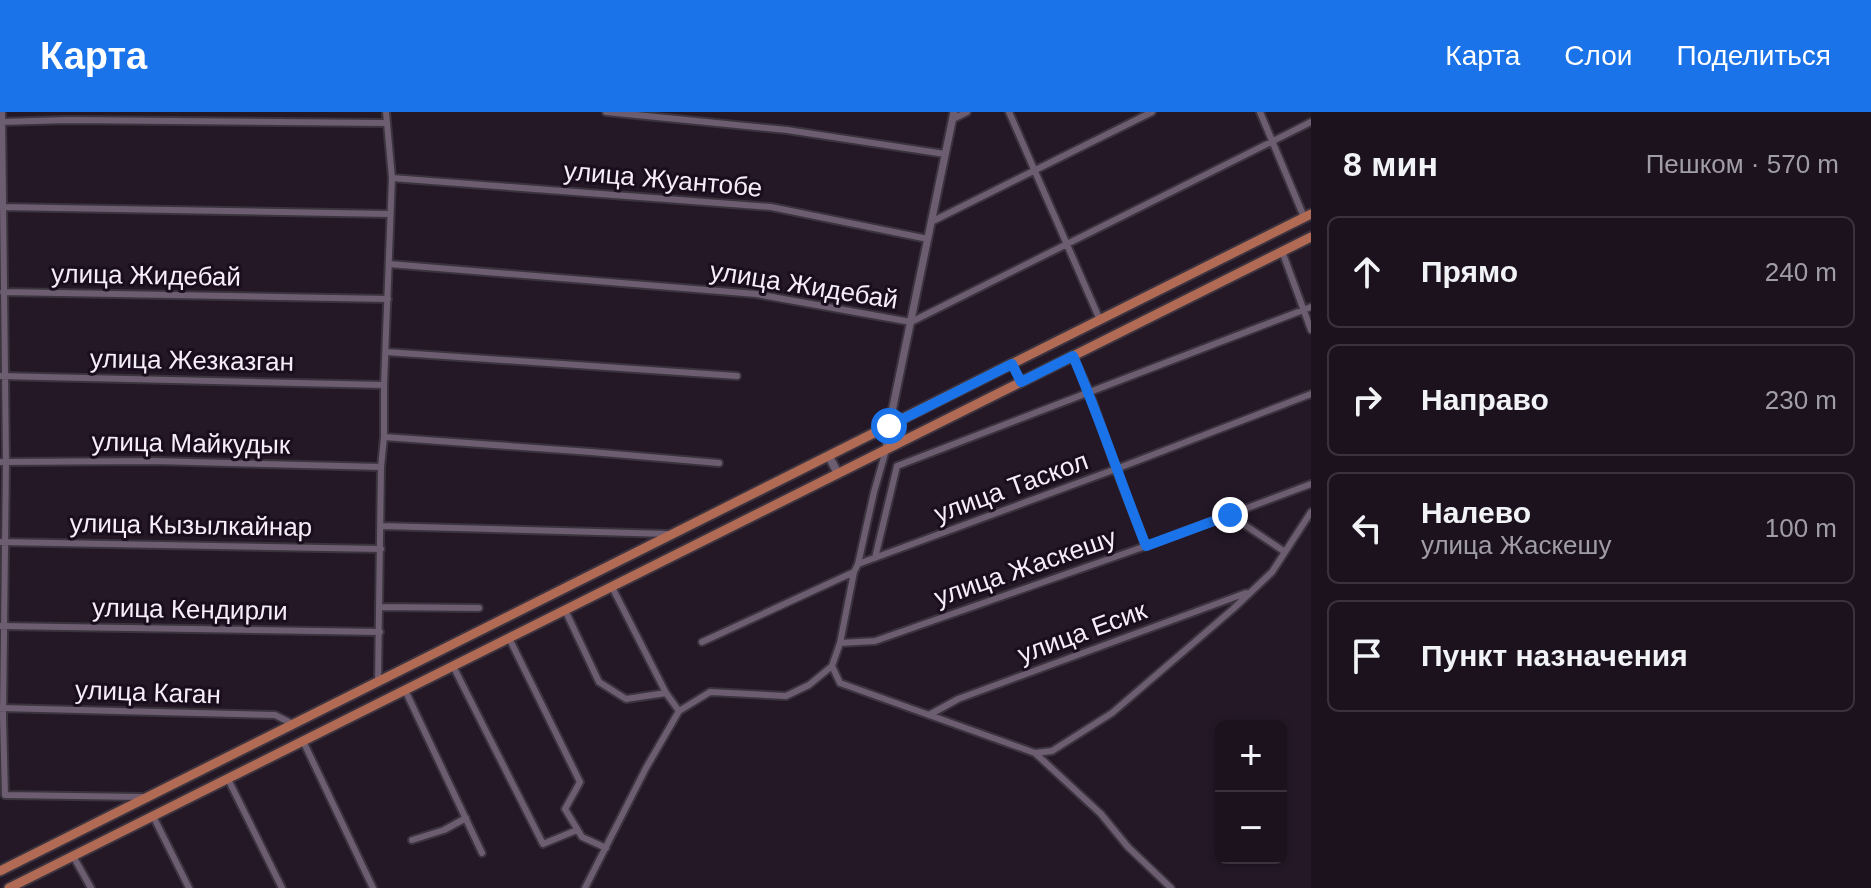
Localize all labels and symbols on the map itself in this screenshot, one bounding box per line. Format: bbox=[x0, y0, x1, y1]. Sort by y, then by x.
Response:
street label: улица Жуантобе bbox=[563, 155, 763, 203]
street label: улица Жидебай bbox=[708, 255, 900, 315]
street label: улица Жидебай bbox=[51, 258, 241, 292]
street label: улица Жезказган bbox=[90, 343, 294, 377]
route start bbox=[871, 408, 907, 444]
street label: улица Майкудык bbox=[91, 426, 291, 460]
street label: улица Таскол bbox=[930, 445, 1092, 529]
route end bbox=[1212, 497, 1248, 533]
street label: улица Кызылкайнар bbox=[69, 508, 313, 542]
street label: улица Жаскешу bbox=[930, 522, 1120, 612]
street label: улица Кендирли bbox=[92, 592, 288, 626]
street label: улица Есик bbox=[1014, 595, 1151, 669]
street label: улица Каган bbox=[74, 674, 222, 710]

